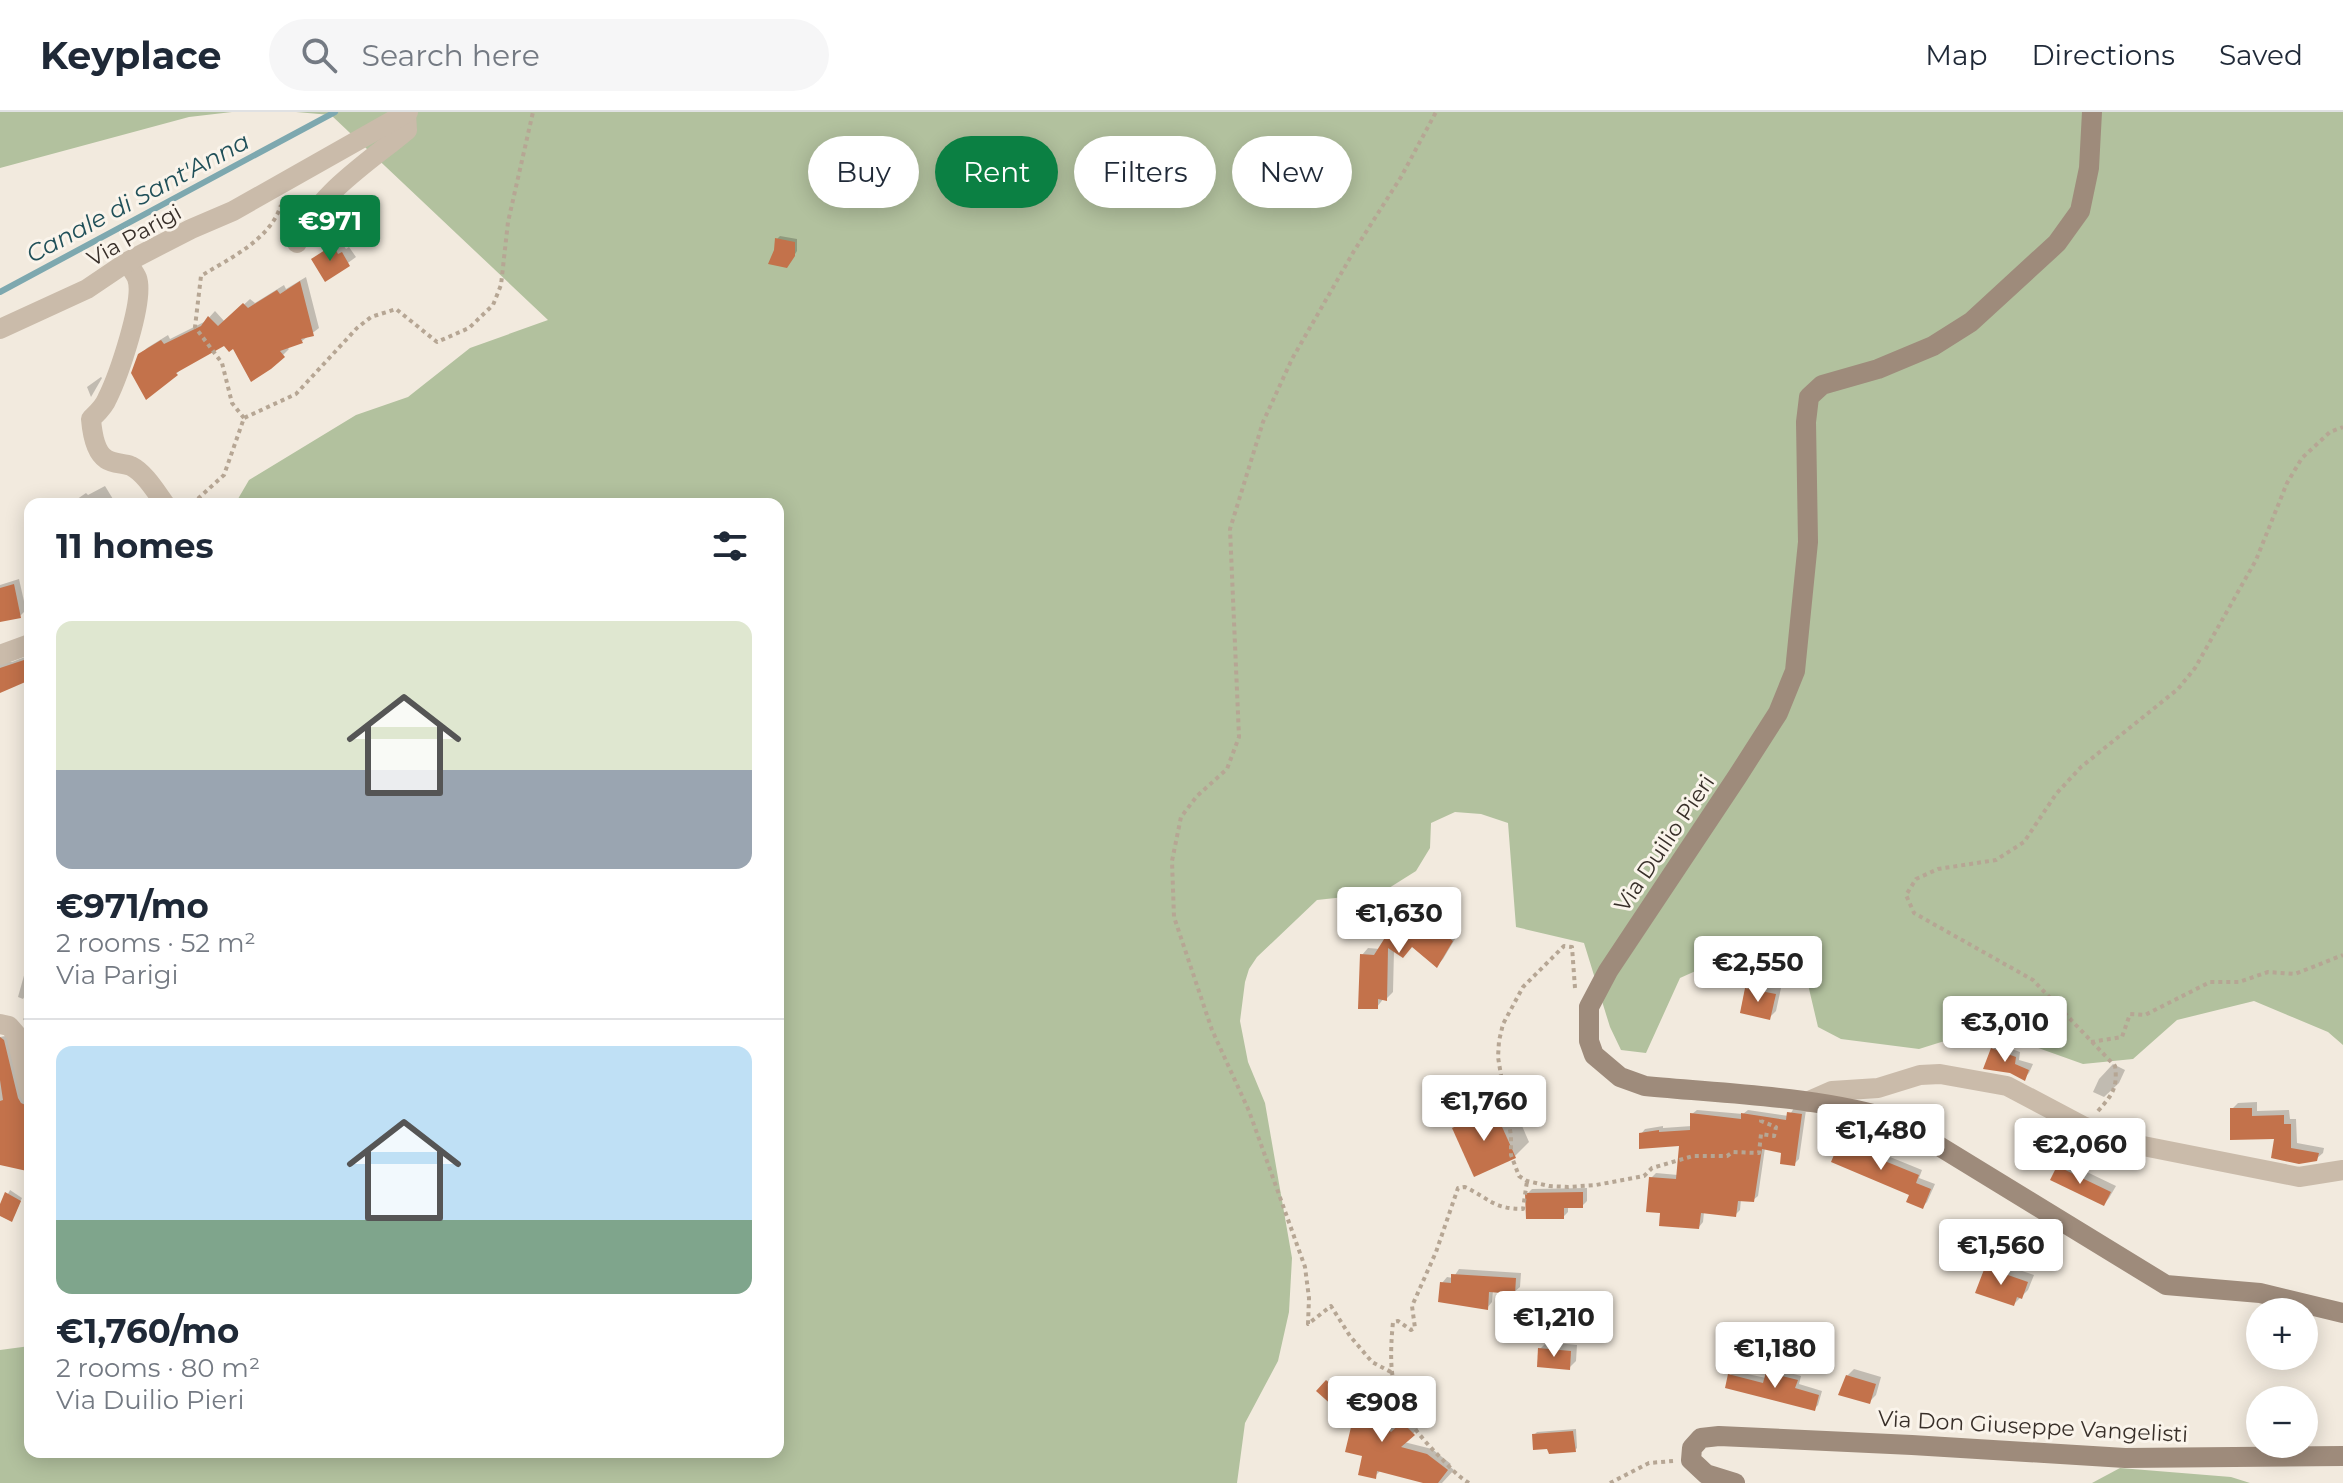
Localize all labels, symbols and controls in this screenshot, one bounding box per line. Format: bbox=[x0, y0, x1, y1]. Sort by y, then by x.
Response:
search box bbox=[269, 19, 829, 91]
text: Keyplace bbox=[40, 32, 221, 79]
icon: search bbox=[297, 33, 341, 77]
text: Search here bbox=[361, 37, 540, 74]
text: Map bbox=[1925, 38, 1987, 72]
text: Directions bbox=[2031, 38, 2175, 72]
text: Saved bbox=[2219, 38, 2303, 72]
water label: Canale di Sant'Anna bbox=[21, 126, 254, 269]
chip: Buy bbox=[808, 136, 919, 208]
chip: Rent bbox=[935, 136, 1058, 208]
chip: Filters bbox=[1074, 136, 1216, 208]
chip: New bbox=[1232, 136, 1352, 208]
pin: €971 bbox=[283, 195, 377, 263]
street label: Via Parigi bbox=[82, 199, 186, 272]
text: €971 bbox=[298, 205, 362, 237]
icon: filters bbox=[708, 524, 752, 568]
text: 11 homes bbox=[56, 525, 214, 567]
icon: home bbox=[332, 673, 476, 817]
street label: Via Duilio Pieri bbox=[1609, 770, 1720, 917]
text: €971/mo bbox=[56, 885, 209, 927]
pin: €1,630 bbox=[1334, 887, 1464, 955]
text: €1,630 bbox=[1355, 897, 1443, 929]
text: 2 rooms · 52 m² bbox=[56, 927, 256, 959]
pin: €2,550 bbox=[1693, 936, 1823, 1004]
text: €2,550 bbox=[1712, 946, 1804, 978]
text: Via Parigi bbox=[56, 959, 178, 991]
pin: €3,010 bbox=[1940, 996, 2070, 1064]
text: €3,010 bbox=[1961, 1006, 2049, 1038]
pin: €1,760 bbox=[1419, 1075, 1549, 1143]
text: €1,760 bbox=[1440, 1085, 1528, 1117]
icon: home bbox=[332, 1098, 476, 1242]
pin: €1,480 bbox=[1816, 1104, 1946, 1172]
text: €1,480 bbox=[1835, 1114, 1927, 1146]
pin: €2,060 bbox=[2015, 1118, 2145, 1186]
text: €2,060 bbox=[2033, 1128, 2127, 1160]
pin: €1,560 bbox=[1936, 1219, 2066, 1287]
text: €1,560 bbox=[1957, 1229, 2045, 1261]
pin: €1,210 bbox=[1489, 1291, 1619, 1359]
map controls bbox=[2246, 1298, 2318, 1458]
button: + bbox=[2246, 1298, 2318, 1370]
text: €1,210 bbox=[1513, 1301, 1595, 1333]
text: €1,760/mo bbox=[56, 1310, 239, 1352]
pin: €1,180 bbox=[1710, 1322, 1840, 1390]
text: €1,180 bbox=[1734, 1332, 1816, 1364]
text: 2 rooms · 80 m² bbox=[56, 1352, 260, 1384]
pin: €908 bbox=[1335, 1376, 1429, 1444]
text: Via Duilio Pieri bbox=[56, 1384, 244, 1416]
text: €908 bbox=[1346, 1386, 1418, 1418]
button: − bbox=[2246, 1386, 2318, 1458]
street label: Via Don Giuseppe Vangelisti bbox=[1877, 1405, 2189, 1448]

